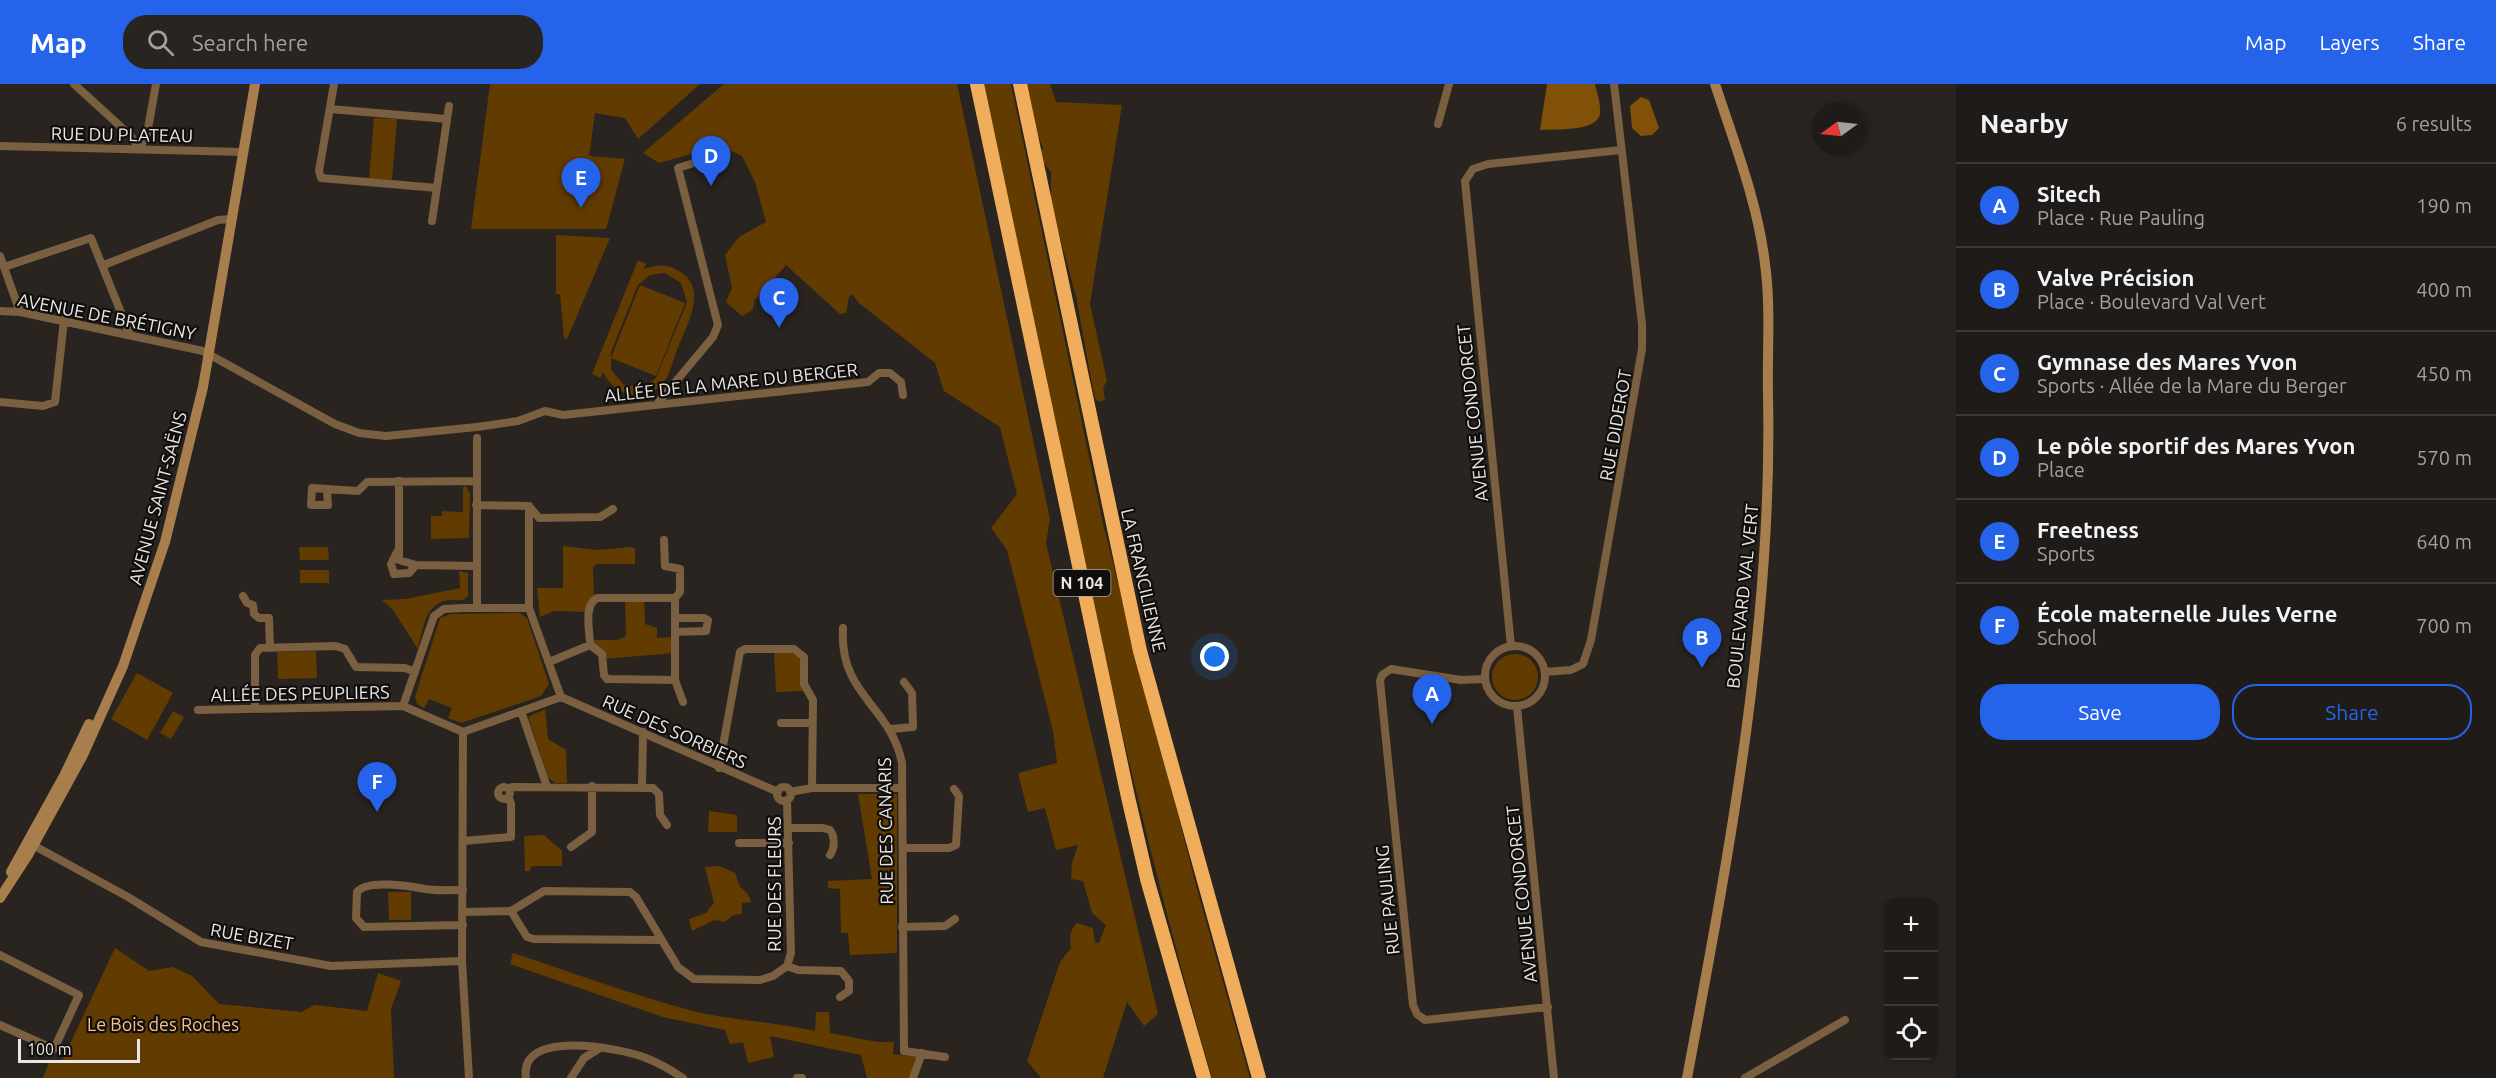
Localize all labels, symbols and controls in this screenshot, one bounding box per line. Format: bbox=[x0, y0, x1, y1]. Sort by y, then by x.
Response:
search box bbox=[123, 15, 543, 69]
icon: search bbox=[144, 26, 177, 59]
text: Map bbox=[30, 27, 87, 58]
text: Search here bbox=[192, 30, 308, 55]
text: Map bbox=[2245, 30, 2286, 54]
text: Layers bbox=[2319, 30, 2380, 54]
text: Share bbox=[2413, 30, 2466, 54]
north arrow bbox=[1812, 102, 1866, 156]
text: Nearby bbox=[1980, 109, 2068, 138]
text: 6 results bbox=[2396, 112, 2472, 135]
street label: RUE DU PLATEAU bbox=[51, 123, 193, 145]
pin: D bbox=[692, 136, 730, 186]
pin: E bbox=[562, 158, 600, 208]
text: Sitech bbox=[2037, 181, 2101, 206]
text: A bbox=[1992, 194, 2007, 217]
text: 190 m bbox=[2416, 194, 2472, 217]
text: Place · Rue Pauling bbox=[2037, 206, 2205, 229]
text: Valve Précision bbox=[2037, 265, 2194, 290]
pin: C bbox=[760, 278, 798, 328]
text: B bbox=[1993, 278, 2006, 301]
text: 400 m bbox=[2416, 278, 2472, 301]
street label: AVENUE DE BRÉTIGNY bbox=[16, 288, 199, 343]
text: Place · Boulevard Val Vert bbox=[2037, 290, 2266, 313]
street label: AVENUE CONDORCET bbox=[1453, 323, 1491, 503]
text: Gymnase des Mares Yvon bbox=[2037, 349, 2297, 374]
street label: ALLÉE DE LA MARE DU BERGER bbox=[603, 358, 859, 405]
text: C bbox=[1993, 362, 2006, 385]
text: 450 m bbox=[2416, 362, 2472, 385]
street label: RUE DIDEROT bbox=[1595, 368, 1635, 482]
text: Sports · Allée de la Mare du Berger bbox=[2037, 374, 2347, 397]
street label: AVENUE SAINT-SAËNS bbox=[124, 409, 190, 587]
text: Le pôle sportif des Mares Yvon bbox=[2037, 433, 2355, 458]
text: D bbox=[1992, 446, 2007, 469]
text: 570 m bbox=[2416, 446, 2472, 469]
text: Place bbox=[2037, 458, 2085, 481]
street label: BOULEVARD VAL VERT bbox=[1722, 503, 1762, 689]
street label: LA FRANCILIENNE bbox=[1118, 506, 1170, 654]
text: Freetness bbox=[2037, 517, 2139, 542]
text: E bbox=[1994, 530, 2005, 553]
text: 640 m bbox=[2416, 530, 2472, 553]
text: Sports bbox=[2037, 542, 2095, 565]
road number: N 104 bbox=[1054, 570, 1110, 596]
text: École maternelle Jules Verne bbox=[2037, 601, 2337, 626]
text: F bbox=[1994, 614, 2005, 637]
text: 700 m bbox=[2416, 614, 2472, 637]
pin: B bbox=[1682, 618, 1722, 668]
text: School bbox=[2037, 626, 2097, 649]
your location bbox=[1200, 642, 1229, 671]
pin: A bbox=[1412, 674, 1452, 724]
street label: ALLÉE DES PEUPLIERS bbox=[210, 680, 390, 705]
button: Save bbox=[1980, 684, 2220, 740]
button: Share bbox=[2232, 684, 2472, 740]
street label: RUE DES SORBIERS bbox=[600, 690, 750, 772]
street label: RUE DES CANARIS bbox=[874, 757, 896, 905]
pin: F bbox=[358, 762, 397, 812]
street label: AVENUE CONDORCET bbox=[1502, 804, 1540, 984]
street label: RUE DES FLEURS bbox=[764, 816, 784, 952]
street label: RUE PAULING bbox=[1371, 844, 1403, 956]
map controls bbox=[1884, 898, 1938, 1060]
button: + bbox=[1884, 898, 1938, 952]
street label: RUE BIZET bbox=[209, 919, 295, 953]
button: − bbox=[1884, 952, 1938, 1006]
button: locate bbox=[1884, 1006, 1938, 1060]
park label: Le Bois des Roches bbox=[87, 1014, 239, 1034]
scale bar bbox=[18, 1036, 140, 1064]
text: 100 m bbox=[27, 1040, 72, 1058]

